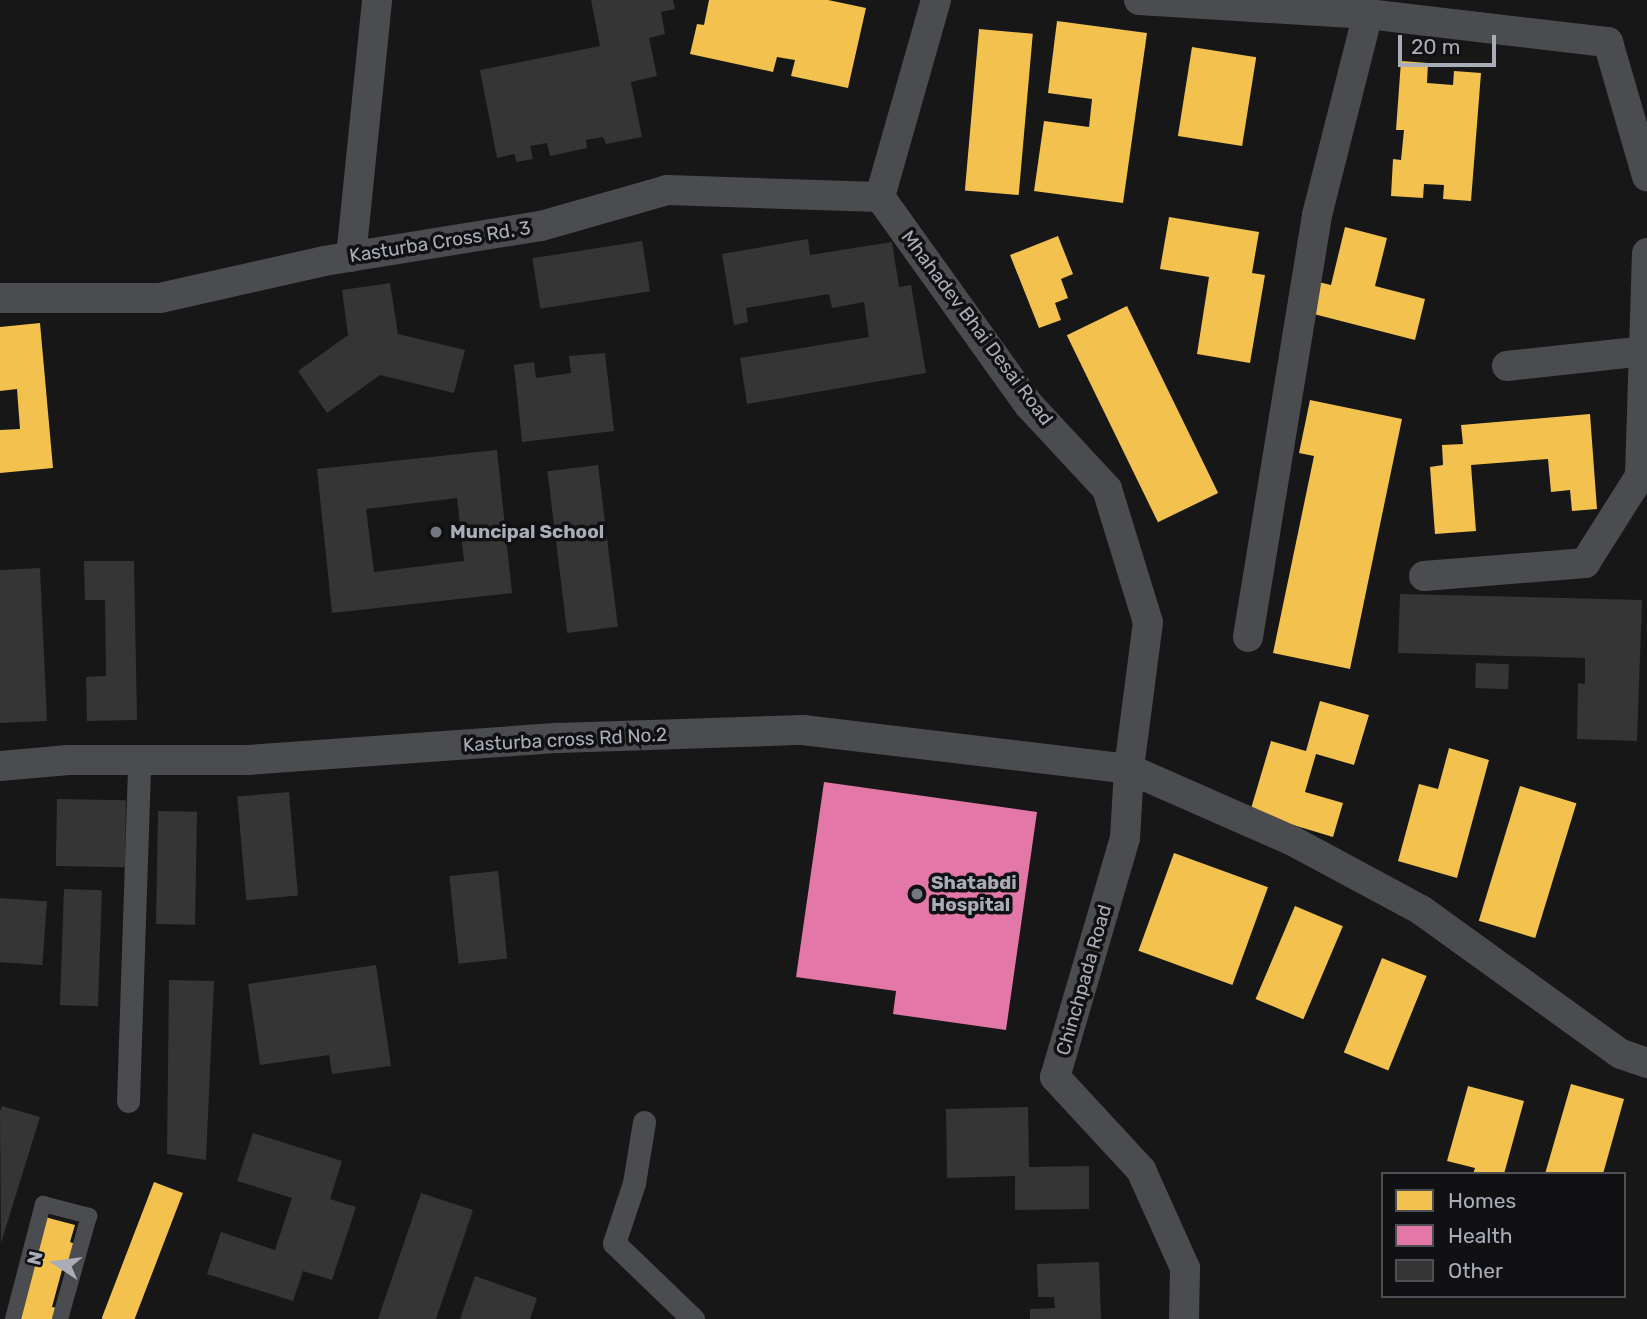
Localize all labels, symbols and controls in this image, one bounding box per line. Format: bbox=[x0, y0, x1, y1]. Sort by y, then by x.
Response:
scale bar bbox=[1402, 21, 1500, 65]
text: 20 m bbox=[1411, 34, 1460, 59]
street label: Kasturba Cross Rd. 3 bbox=[348, 216, 532, 268]
street label: Mhahadev Bhai Desai Road bbox=[896, 226, 1058, 430]
place label: Muncipal School bbox=[450, 521, 604, 543]
marker: Muncipal School bbox=[428, 524, 444, 540]
street label: Kasturba cross Rd No.2 bbox=[462, 723, 668, 757]
place label: Shatabdi Hospital bbox=[931, 872, 1017, 916]
marker: Shatabdi Hospital bbox=[909, 886, 925, 902]
street label: Chinchpada Road bbox=[1052, 902, 1116, 1058]
legend bbox=[1381, 1172, 1626, 1298]
text: Homes bbox=[1448, 1188, 1516, 1213]
text: Health bbox=[1448, 1223, 1512, 1248]
north arrow bbox=[21, 1228, 91, 1298]
text: N bbox=[22, 1249, 48, 1267]
text: Other bbox=[1448, 1258, 1503, 1283]

